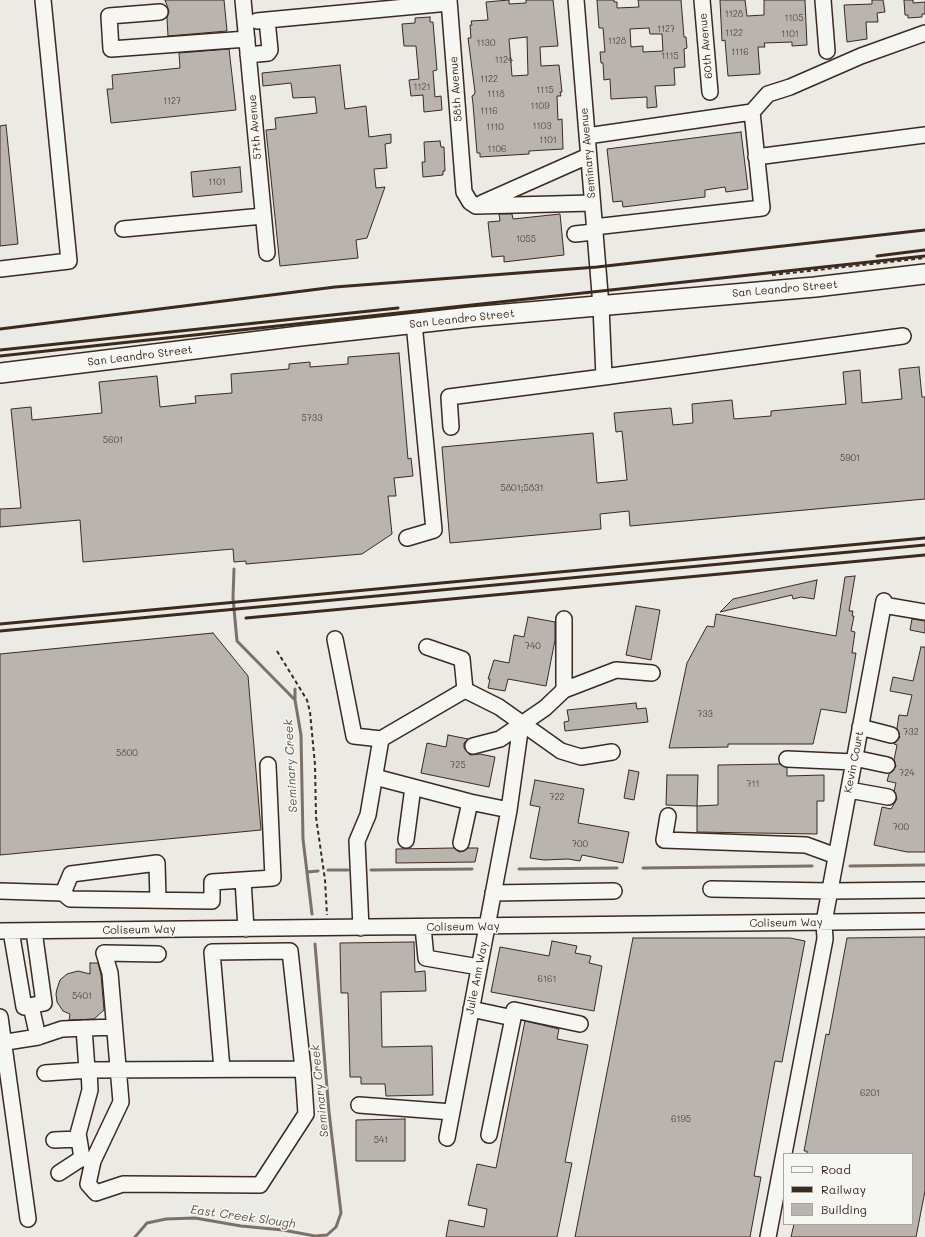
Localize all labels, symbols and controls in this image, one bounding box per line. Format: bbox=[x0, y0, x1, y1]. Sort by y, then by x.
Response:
house number: 1128 bbox=[725, 9, 743, 19]
street label: 60th Avenue bbox=[697, 13, 715, 79]
house number: 1105 bbox=[785, 13, 803, 23]
house number: 1127 bbox=[657, 24, 675, 34]
house number: 1122 bbox=[725, 28, 743, 38]
house number: 1101 bbox=[781, 29, 799, 39]
house number: 1128 bbox=[608, 36, 626, 46]
house number: 1130 bbox=[477, 38, 495, 48]
house number: 1116 bbox=[731, 47, 749, 57]
house number: 1115 bbox=[661, 51, 679, 61]
house number: 1124 bbox=[495, 55, 513, 65]
street label: 58th Avenue bbox=[447, 56, 465, 122]
house number: 1122 bbox=[480, 74, 498, 84]
house number: 1121 bbox=[413, 82, 431, 92]
house number: 1115 bbox=[536, 85, 554, 95]
house number: 1118 bbox=[487, 89, 505, 99]
street label: 57th Avenue bbox=[246, 94, 264, 160]
house number: 1127 bbox=[163, 96, 181, 106]
house number: 1109 bbox=[531, 101, 549, 111]
house number: 1116 bbox=[480, 106, 498, 116]
street label: Seminary Avenue bbox=[577, 107, 599, 199]
house number: 1103 bbox=[533, 121, 551, 131]
house number: 1110 bbox=[486, 122, 504, 132]
house number: 1101 bbox=[539, 135, 557, 145]
house number: 1106 bbox=[487, 144, 507, 154]
house number: 1101 bbox=[208, 177, 226, 187]
house number: 1055 bbox=[516, 234, 536, 244]
street label: San Leandro Street bbox=[732, 278, 838, 300]
street label: San Leandro Street bbox=[409, 307, 515, 331]
street label: San Leandro Street bbox=[87, 343, 193, 369]
house number: 5733 bbox=[302, 413, 322, 423]
house number: 5601 bbox=[103, 435, 123, 445]
house number: 5901 bbox=[840, 453, 860, 463]
house number: 5801;5831 bbox=[500, 483, 544, 493]
house number: 740 bbox=[525, 641, 541, 651]
house number: 733 bbox=[697, 709, 713, 719]
water label: Seminary Creek bbox=[281, 719, 301, 813]
house number: 732 bbox=[903, 727, 919, 737]
street label: Kevin Court bbox=[842, 730, 866, 794]
house number: 5800 bbox=[116, 748, 138, 758]
house number: 725 bbox=[450, 760, 466, 770]
house number: 724 bbox=[899, 768, 915, 778]
house number: 711 bbox=[746, 779, 760, 789]
house number: 722 bbox=[549, 792, 565, 802]
house number: 700 bbox=[893, 822, 909, 832]
house number: 700 bbox=[572, 839, 588, 849]
street label: Coliseum Way bbox=[749, 916, 823, 930]
street label: Coliseum Way bbox=[426, 920, 500, 934]
street label: Coliseum Way bbox=[102, 923, 176, 937]
street label: Julie Ann Way bbox=[463, 940, 491, 1016]
house number: 6161 bbox=[538, 974, 556, 984]
house number: 5401 bbox=[72, 991, 92, 1001]
water label: Seminary Creek bbox=[308, 1044, 332, 1138]
house number: 6201 bbox=[860, 1088, 880, 1098]
house number: 6195 bbox=[671, 1114, 691, 1124]
house number: 541 bbox=[374, 1135, 388, 1145]
legend bbox=[783, 1153, 913, 1225]
text: Road bbox=[821, 1161, 851, 1177]
text: Railway bbox=[821, 1181, 866, 1197]
text: Building bbox=[821, 1201, 867, 1217]
water label: East Creek Slough bbox=[189, 1202, 297, 1232]

